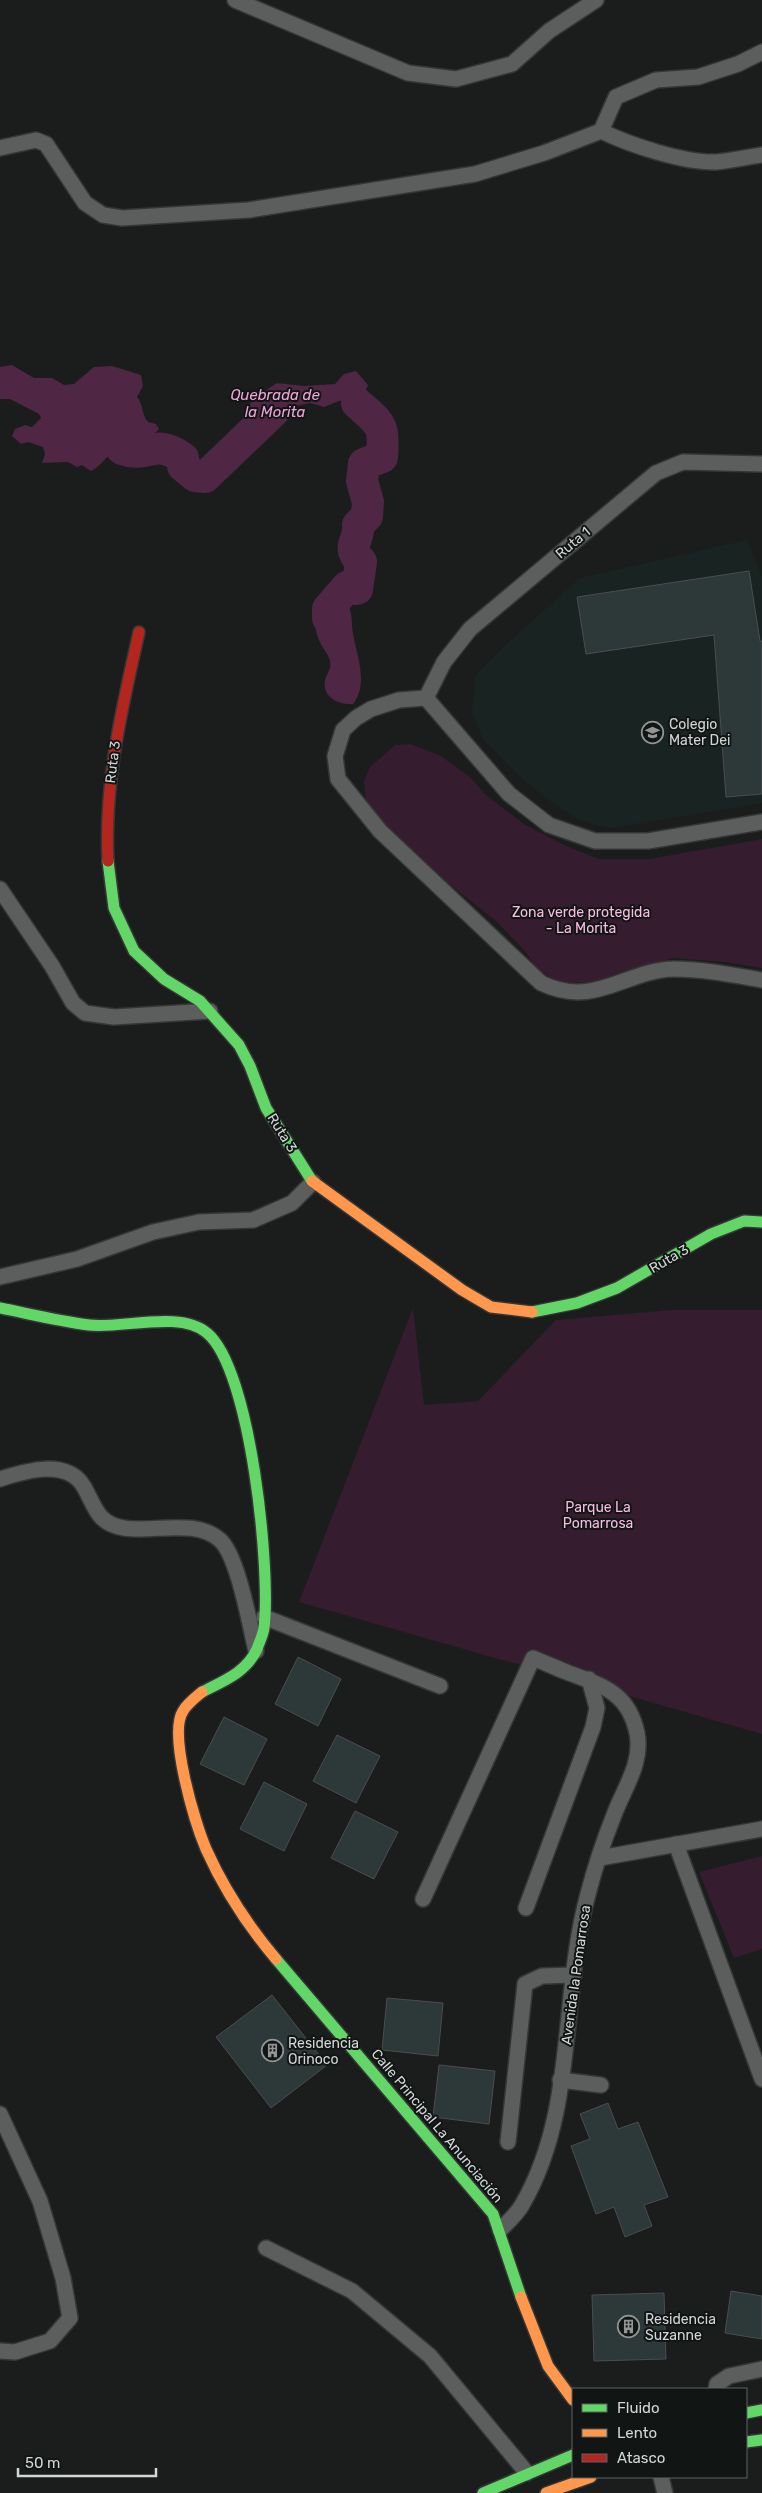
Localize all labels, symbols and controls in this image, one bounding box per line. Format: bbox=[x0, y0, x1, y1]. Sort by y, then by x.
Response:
water label: Quebrada de la Morita bbox=[230, 386, 320, 421]
street label: Ruta 1 bbox=[552, 524, 594, 562]
place label: Colegio Mater Dei bbox=[669, 716, 730, 749]
school or university icon: Colegio Mater Dei bbox=[641, 720, 665, 744]
street label: Ruta 3 bbox=[102, 740, 124, 784]
park label: Zona verde protegida - La Morita bbox=[512, 904, 650, 937]
street label: Ruta 3 bbox=[263, 1110, 301, 1156]
street label: Ruta 3 bbox=[646, 1241, 692, 1277]
park label: Parque La Pomarrosa bbox=[563, 1499, 633, 1532]
street label: Avenida la Pomarrosa bbox=[558, 1904, 594, 2046]
place label: Residencia Orinoco bbox=[288, 2035, 359, 2068]
building icon: Residencia Orinoco bbox=[260, 2039, 284, 2063]
street label: Calle Principal La Anunciación bbox=[368, 2046, 506, 2206]
place label: Residencia Suzanne bbox=[645, 2311, 716, 2344]
building icon: Residencia Suzanne bbox=[617, 2315, 641, 2339]
legend bbox=[572, 2388, 747, 2478]
text: Fluido bbox=[617, 2399, 660, 2417]
text: Lento bbox=[617, 2424, 657, 2442]
scale bar bbox=[18, 2446, 155, 2478]
text: Atasco bbox=[617, 2449, 665, 2467]
text: 50 m bbox=[25, 2454, 60, 2472]

